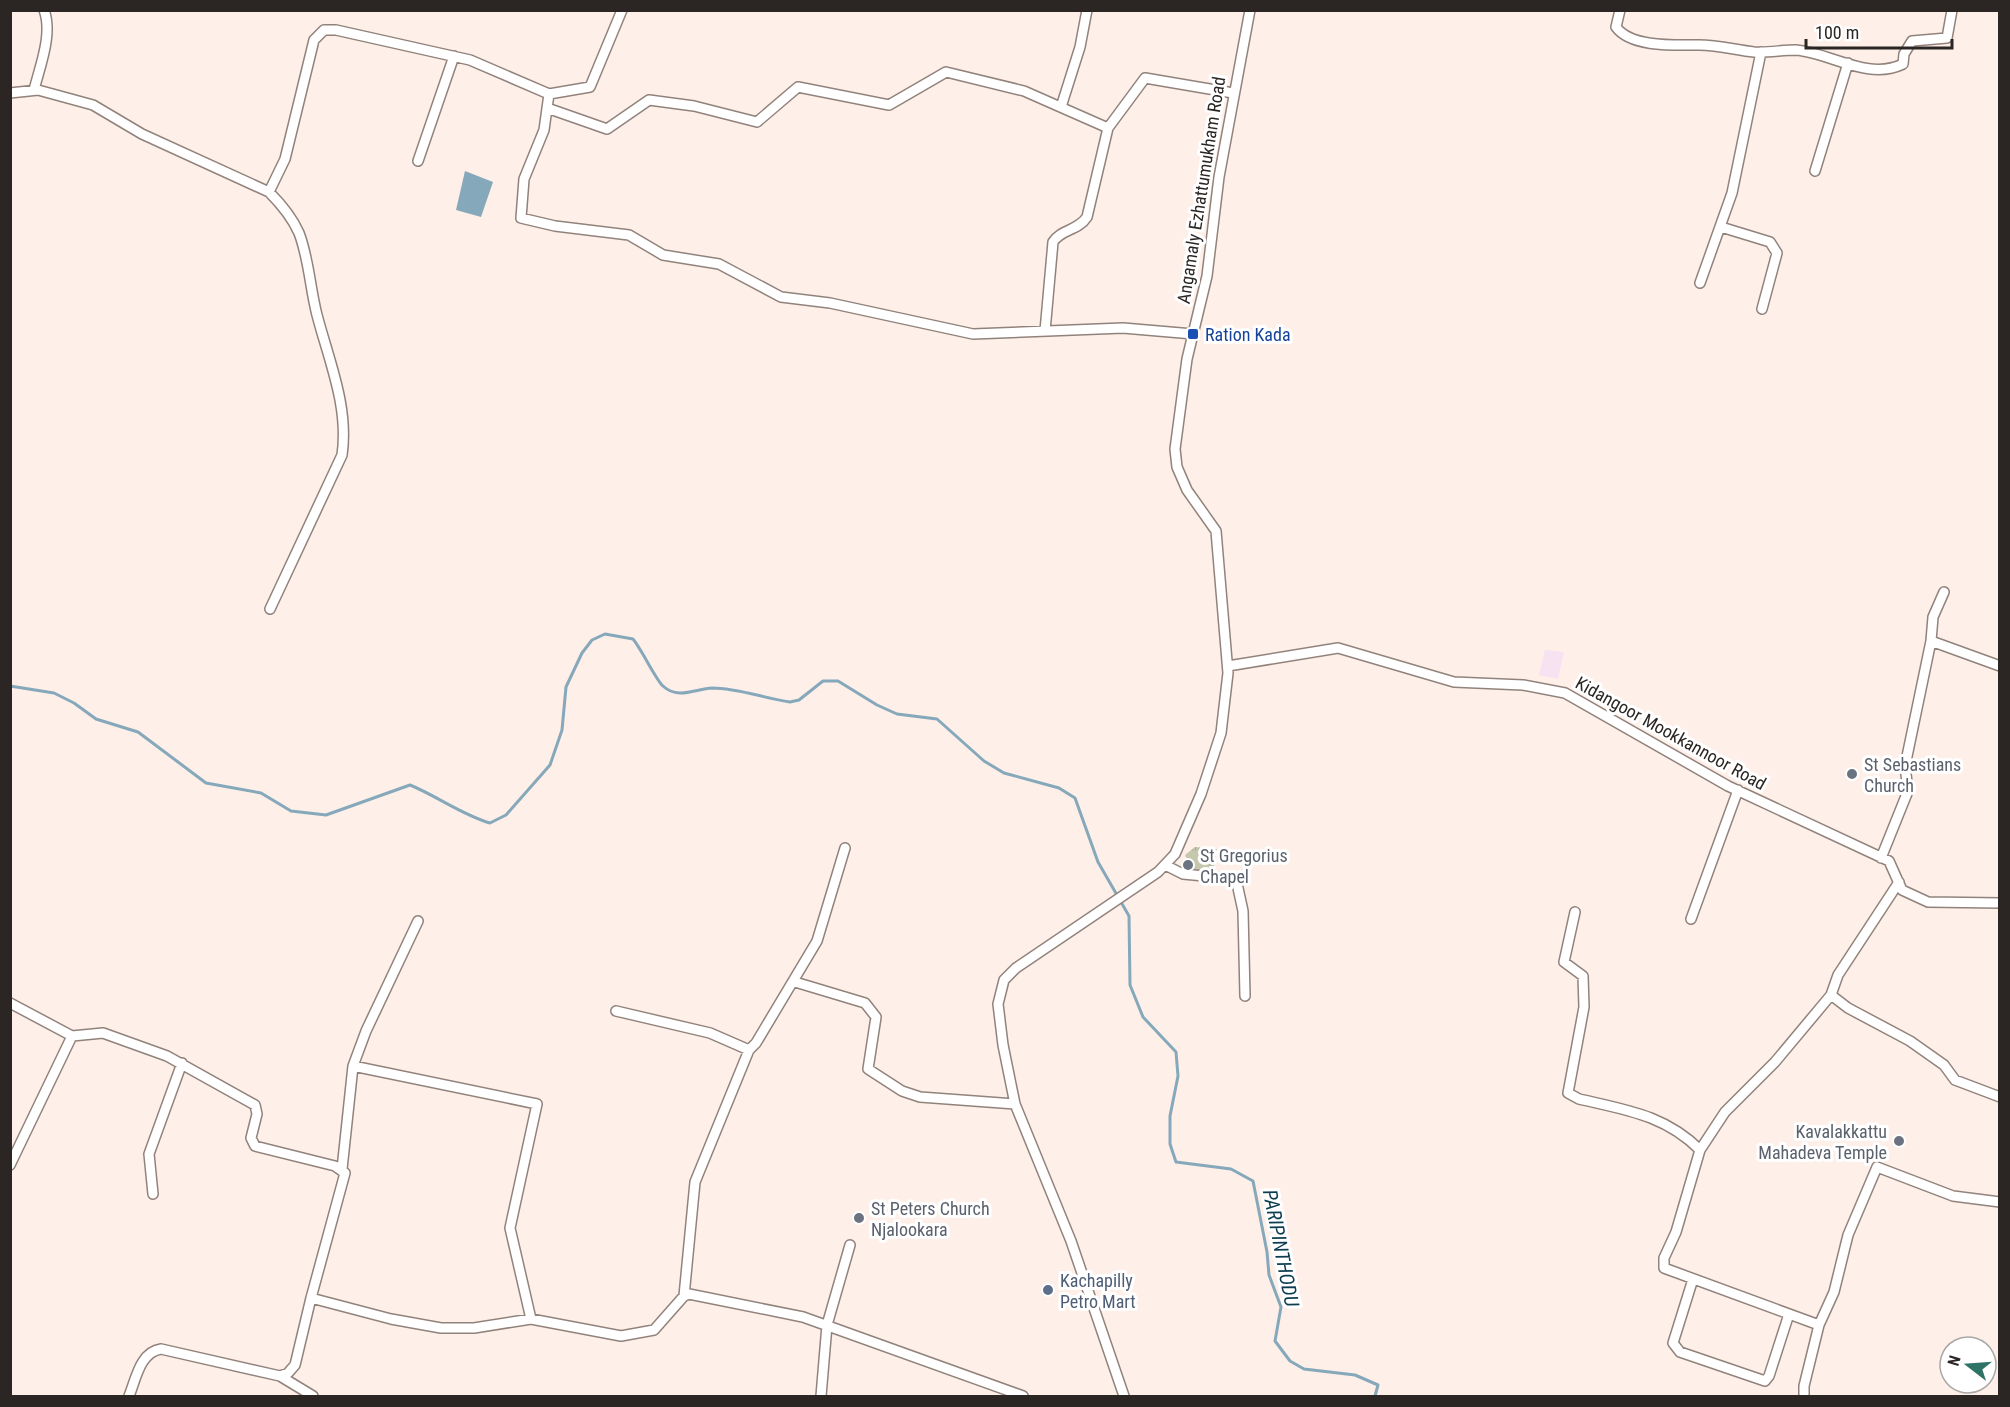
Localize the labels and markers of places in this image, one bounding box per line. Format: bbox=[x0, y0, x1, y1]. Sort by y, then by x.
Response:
place label: Ration Kada bbox=[1205, 324, 1291, 345]
marker: Ration Kada bbox=[1186, 327, 1200, 341]
place label: St Sebastians Church bbox=[1864, 754, 1961, 796]
marker: St Sebastians Church bbox=[1845, 767, 1859, 781]
place label: St Gregorius Chapel bbox=[1200, 845, 1288, 887]
marker: St Gregorius Chapel bbox=[1181, 858, 1195, 872]
place label: Kavalakkattu Mahadeva Temple bbox=[1758, 1121, 1887, 1163]
marker: Kavalakkattu Mahadeva Temple bbox=[1892, 1134, 1906, 1148]
place label: St Peters Church Njalookara bbox=[871, 1198, 990, 1240]
marker: St Peters Church Njalookara bbox=[852, 1211, 866, 1225]
place label: Kachapilly Petro Mart bbox=[1060, 1270, 1136, 1312]
marker: Kachapilly Petro Mart bbox=[1041, 1283, 1055, 1297]

